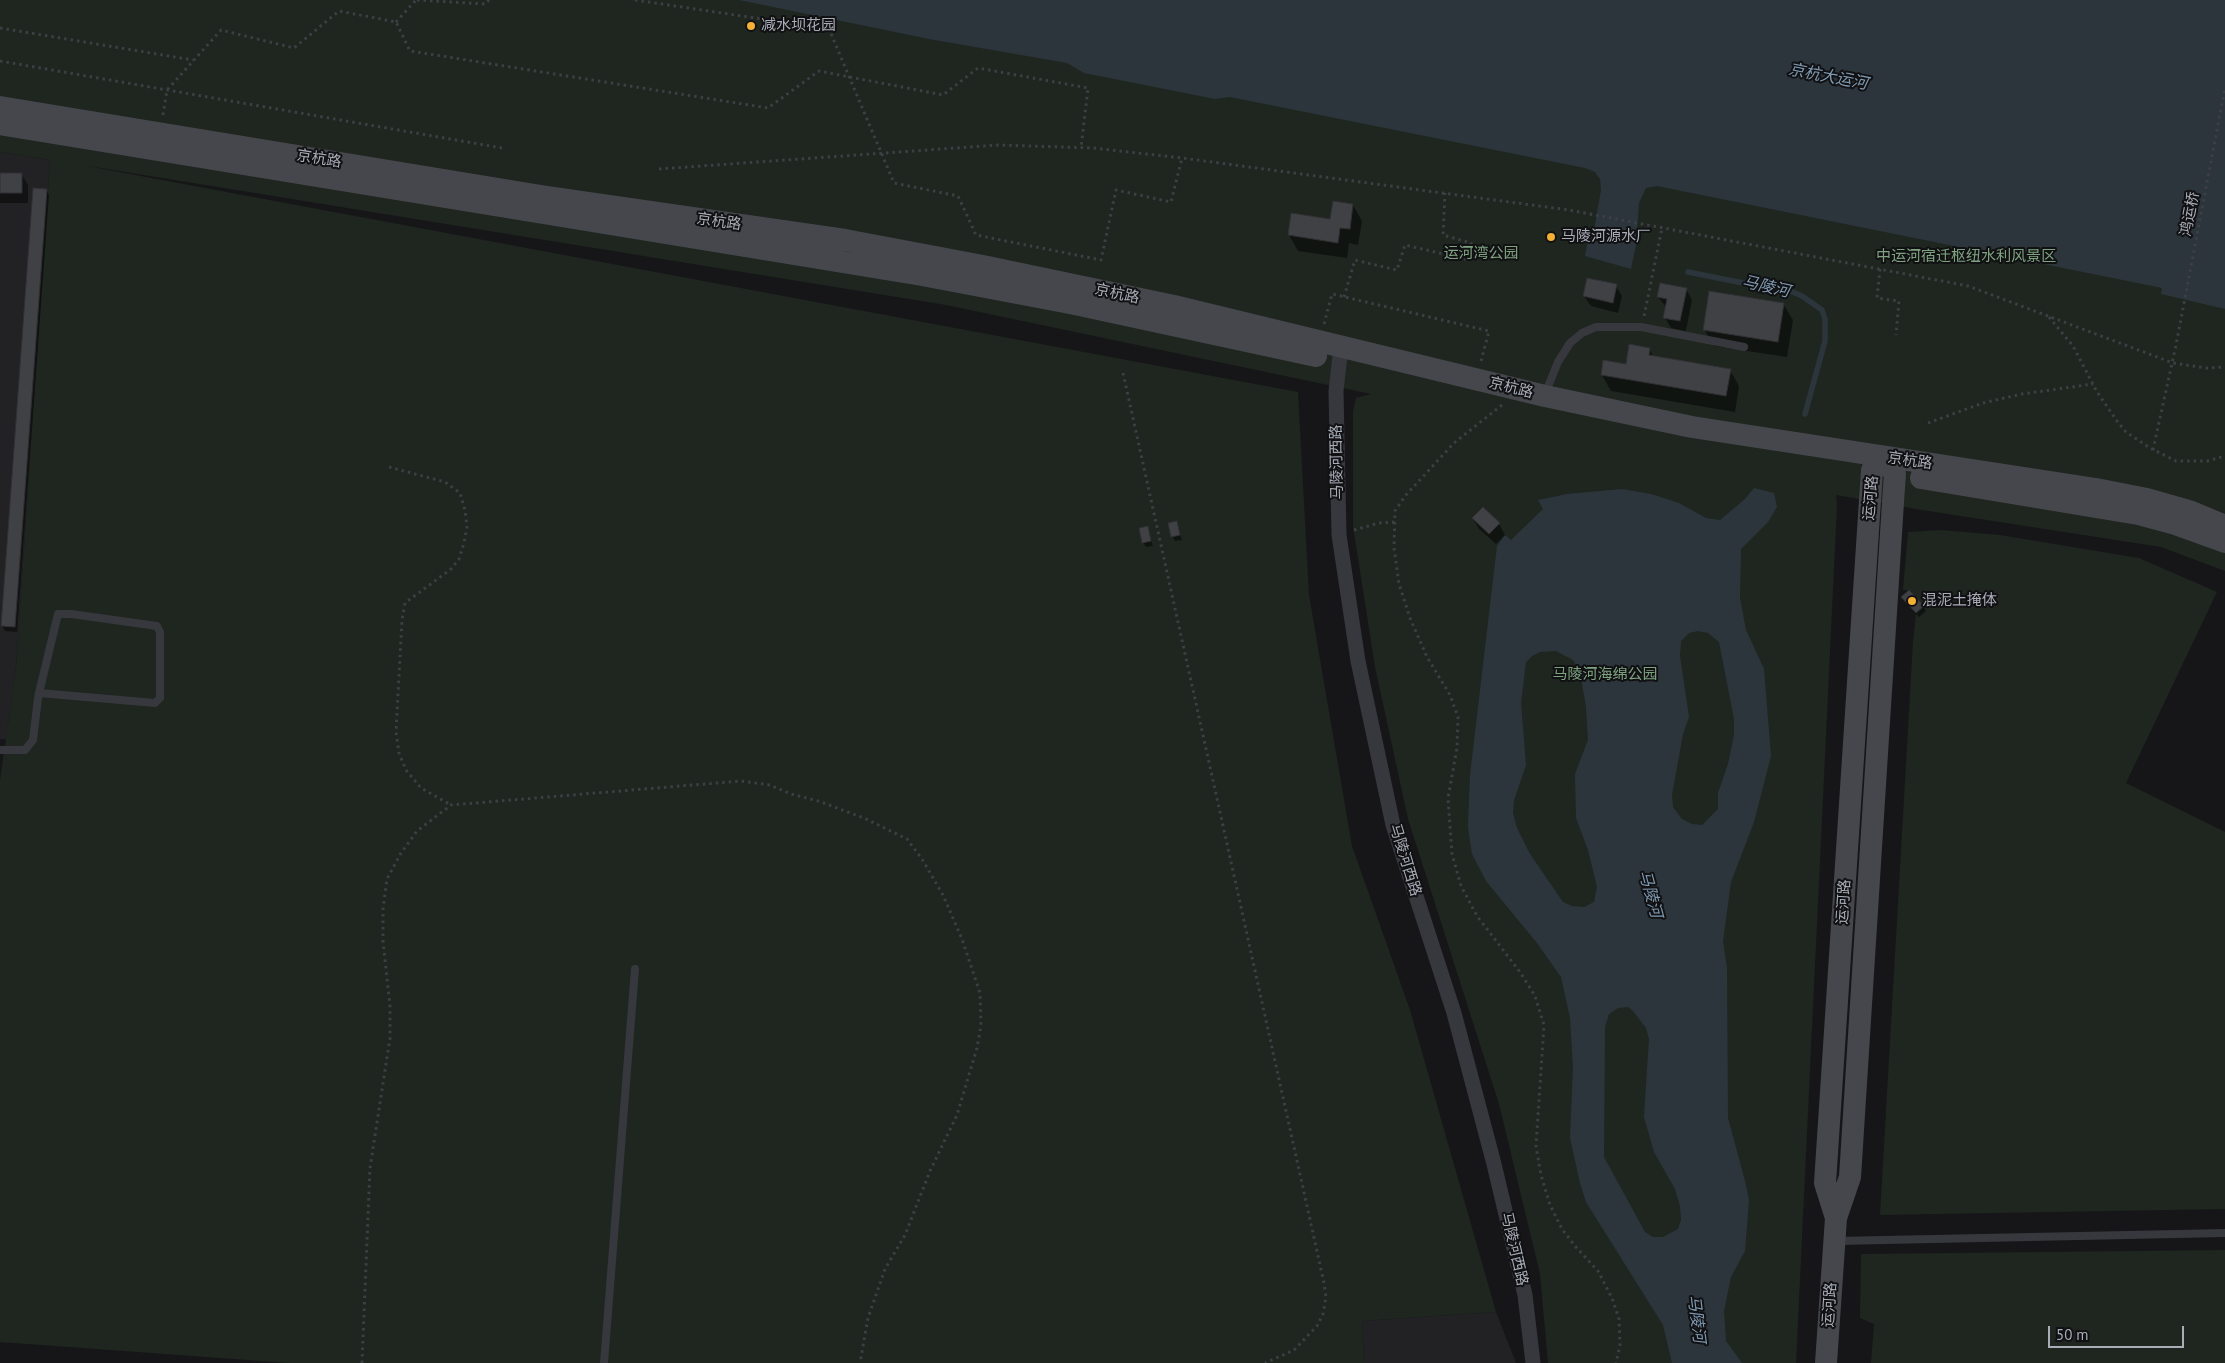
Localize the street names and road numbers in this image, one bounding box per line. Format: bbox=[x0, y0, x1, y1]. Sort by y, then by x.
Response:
street label: 京杭路 bbox=[295, 147, 343, 171]
street label: 鸿运桥 bbox=[2177, 190, 2203, 238]
street label: 京杭路 bbox=[695, 210, 743, 234]
street label: 京杭路 bbox=[1093, 281, 1141, 307]
street label: 京杭路 bbox=[1487, 374, 1535, 402]
street label: 马陵河西路 bbox=[1327, 424, 1347, 500]
street label: 京杭路 bbox=[1886, 449, 1934, 473]
street label: 运河路 bbox=[1860, 475, 1882, 521]
street label: 马陵河西路 bbox=[1385, 822, 1425, 898]
street label: 运河路 bbox=[1833, 879, 1855, 925]
street label: 马陵河西路 bbox=[1497, 1210, 1531, 1288]
street label: 运河路 bbox=[1819, 1282, 1841, 1328]

